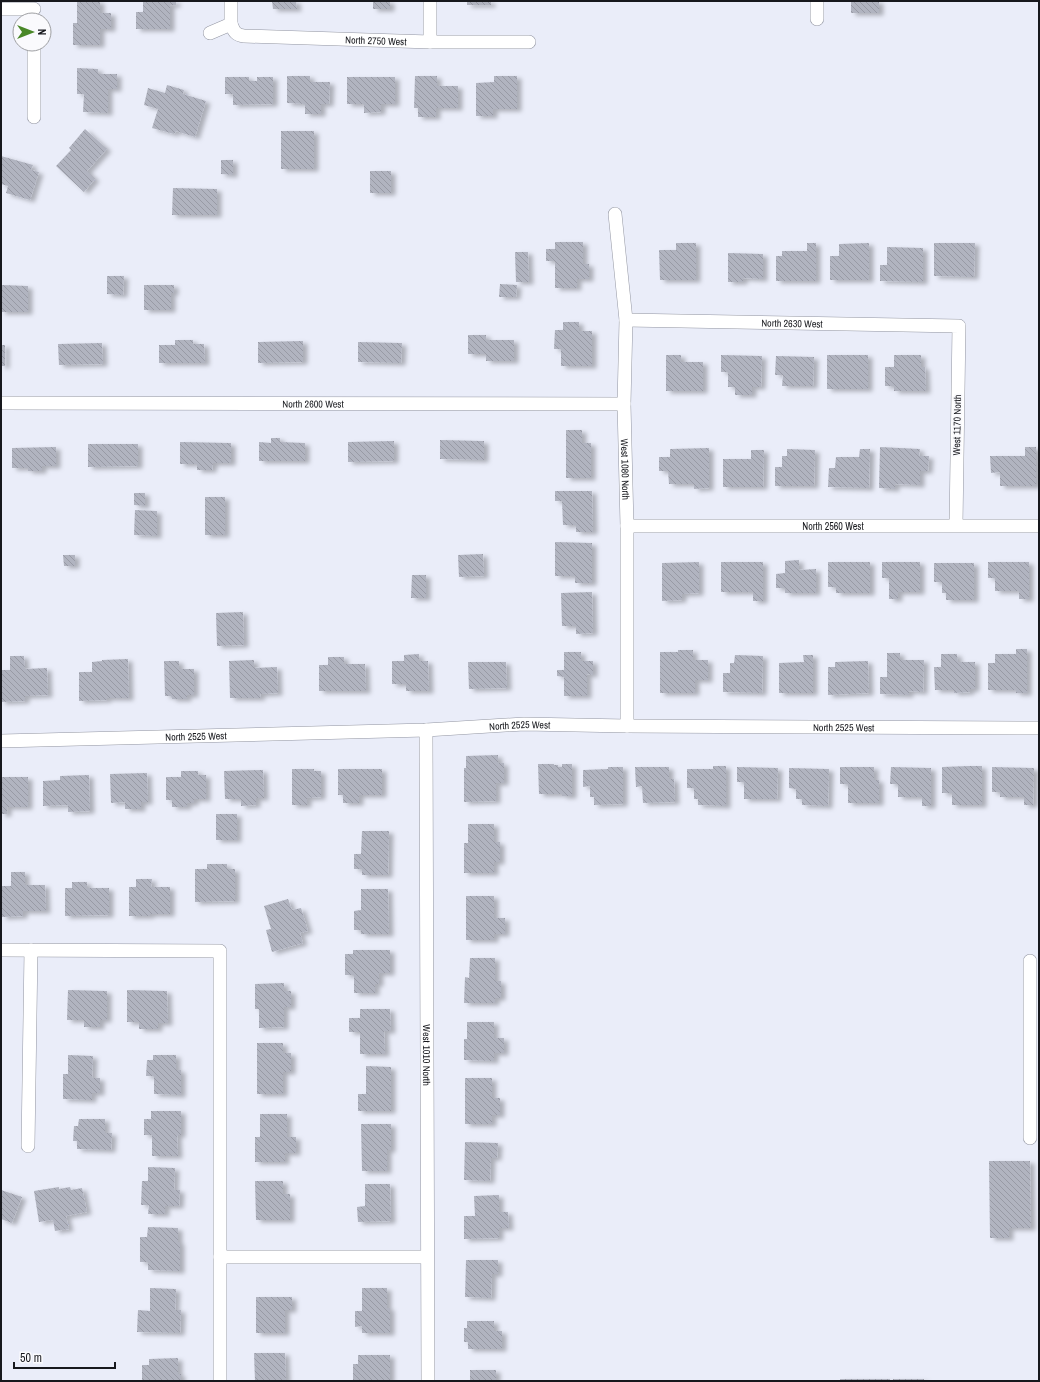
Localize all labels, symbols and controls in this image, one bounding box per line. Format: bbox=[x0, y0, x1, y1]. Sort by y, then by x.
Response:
north arrow bbox=[12, 12, 52, 52]
text: N bbox=[35, 29, 49, 35]
street label: North 2750 West bbox=[345, 33, 408, 48]
street label: North 2630 West bbox=[761, 316, 824, 330]
street label: West 1170 North bbox=[950, 394, 964, 456]
street label: North 2600 West bbox=[282, 397, 344, 410]
street label: West 1080 North bbox=[618, 439, 633, 500]
street label: North 2560 West bbox=[802, 520, 864, 533]
street label: North 2525 West bbox=[489, 717, 551, 733]
street label: North 2525 West bbox=[813, 720, 875, 734]
street label: North 2525 West bbox=[165, 729, 228, 743]
street label: West 1010 North bbox=[420, 1024, 434, 1086]
scale bar bbox=[14, 1344, 115, 1370]
text: 50 m bbox=[20, 1350, 42, 1366]

